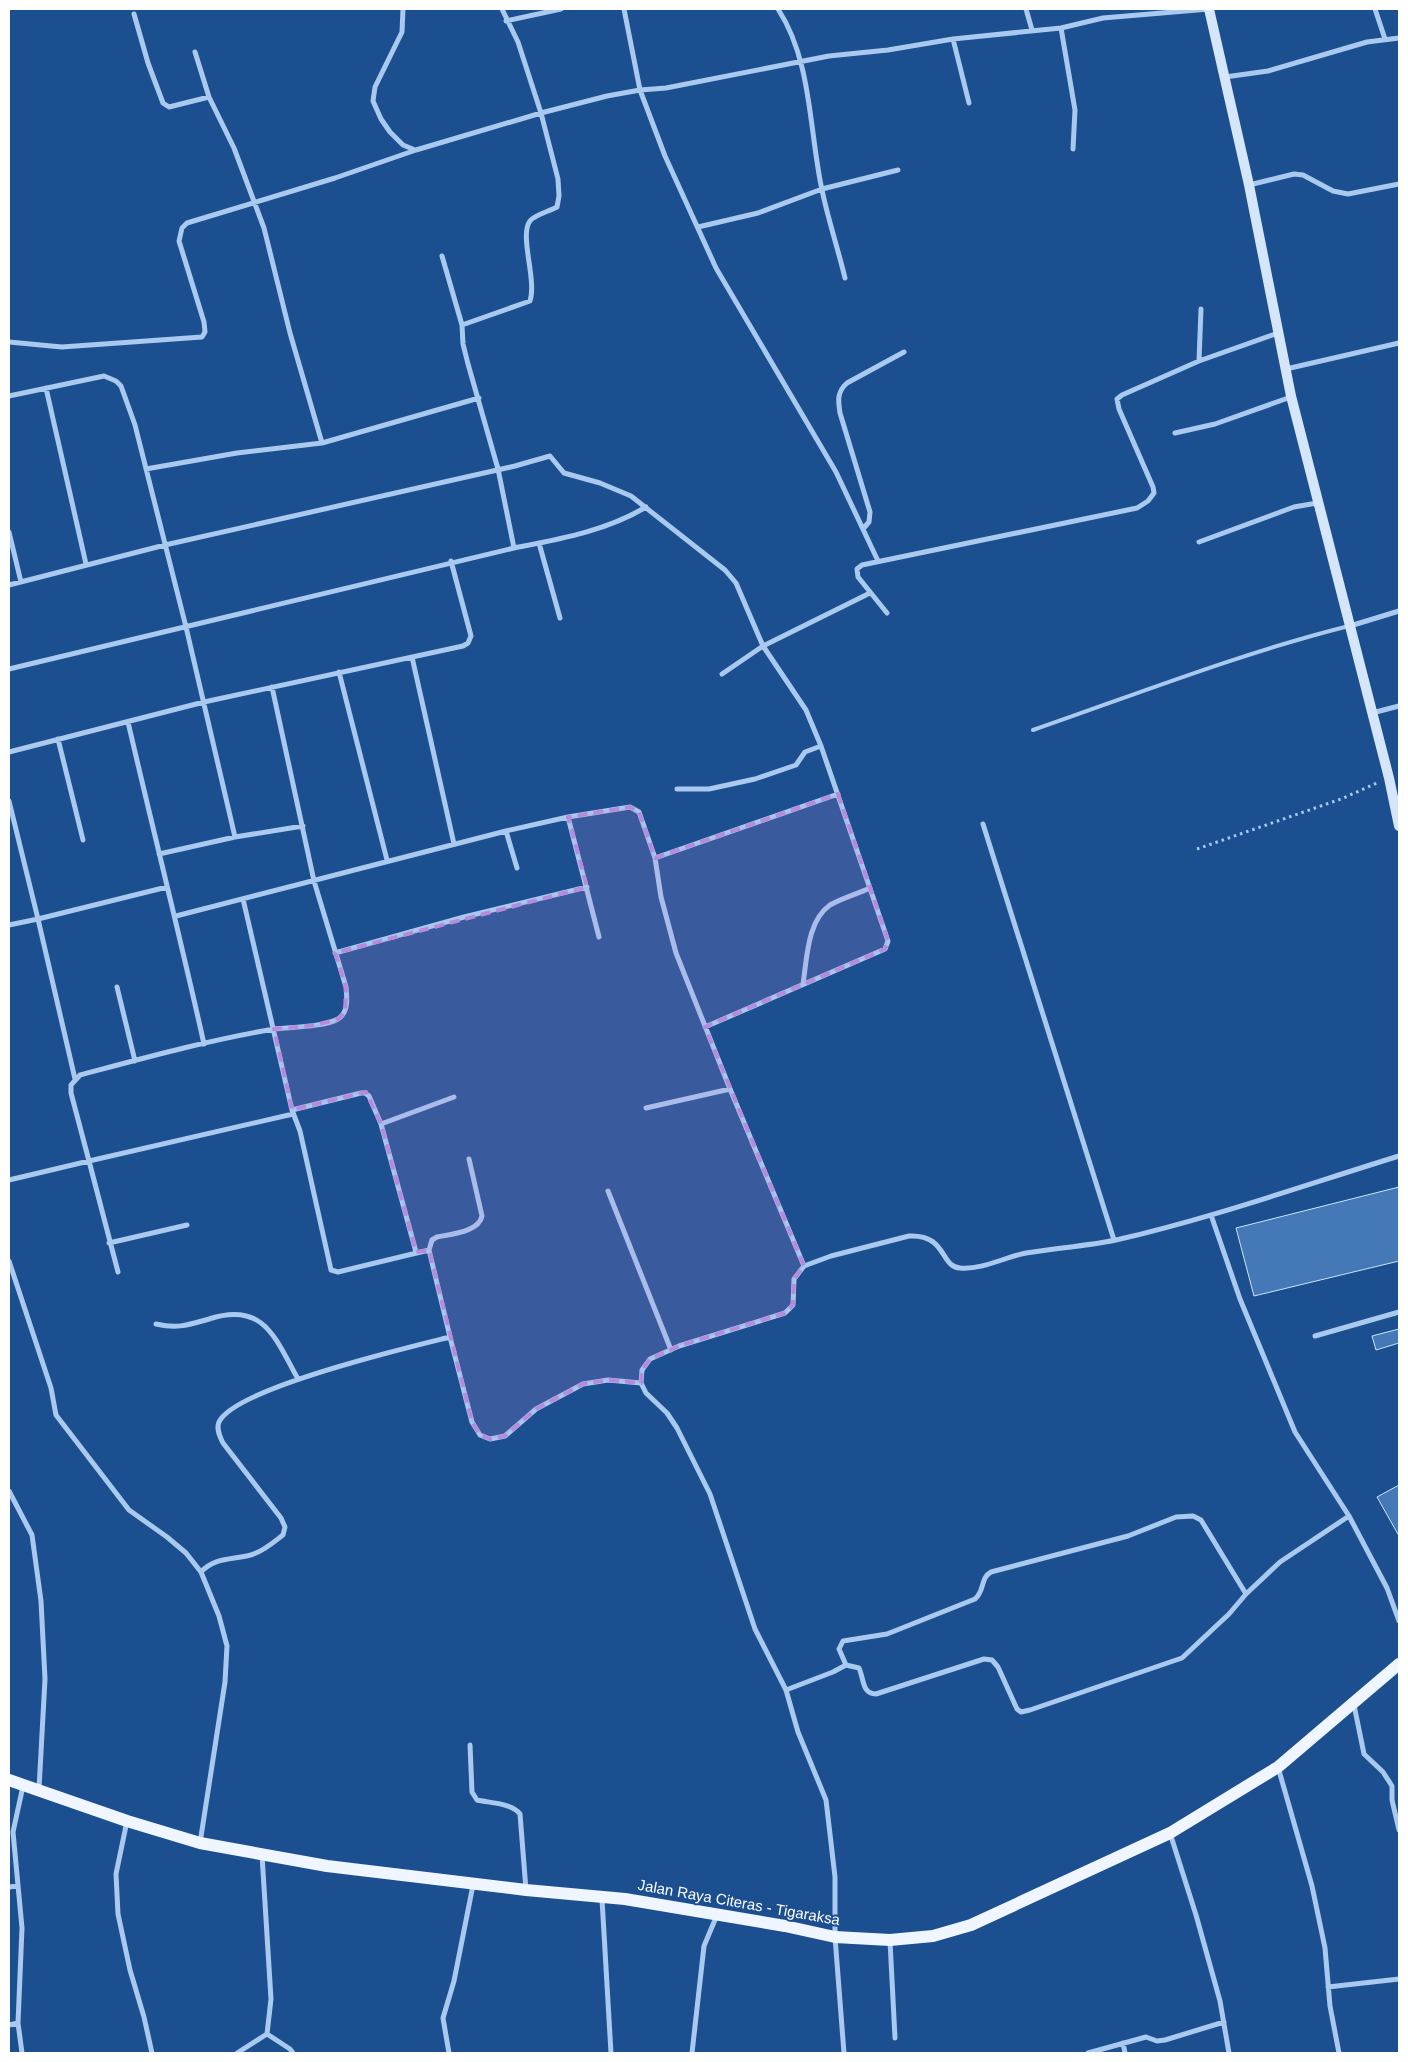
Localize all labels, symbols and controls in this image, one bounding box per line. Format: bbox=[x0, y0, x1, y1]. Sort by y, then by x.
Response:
street label: Jalan Raya Citeras - Tigaraksa bbox=[637, 1876, 842, 1928]

